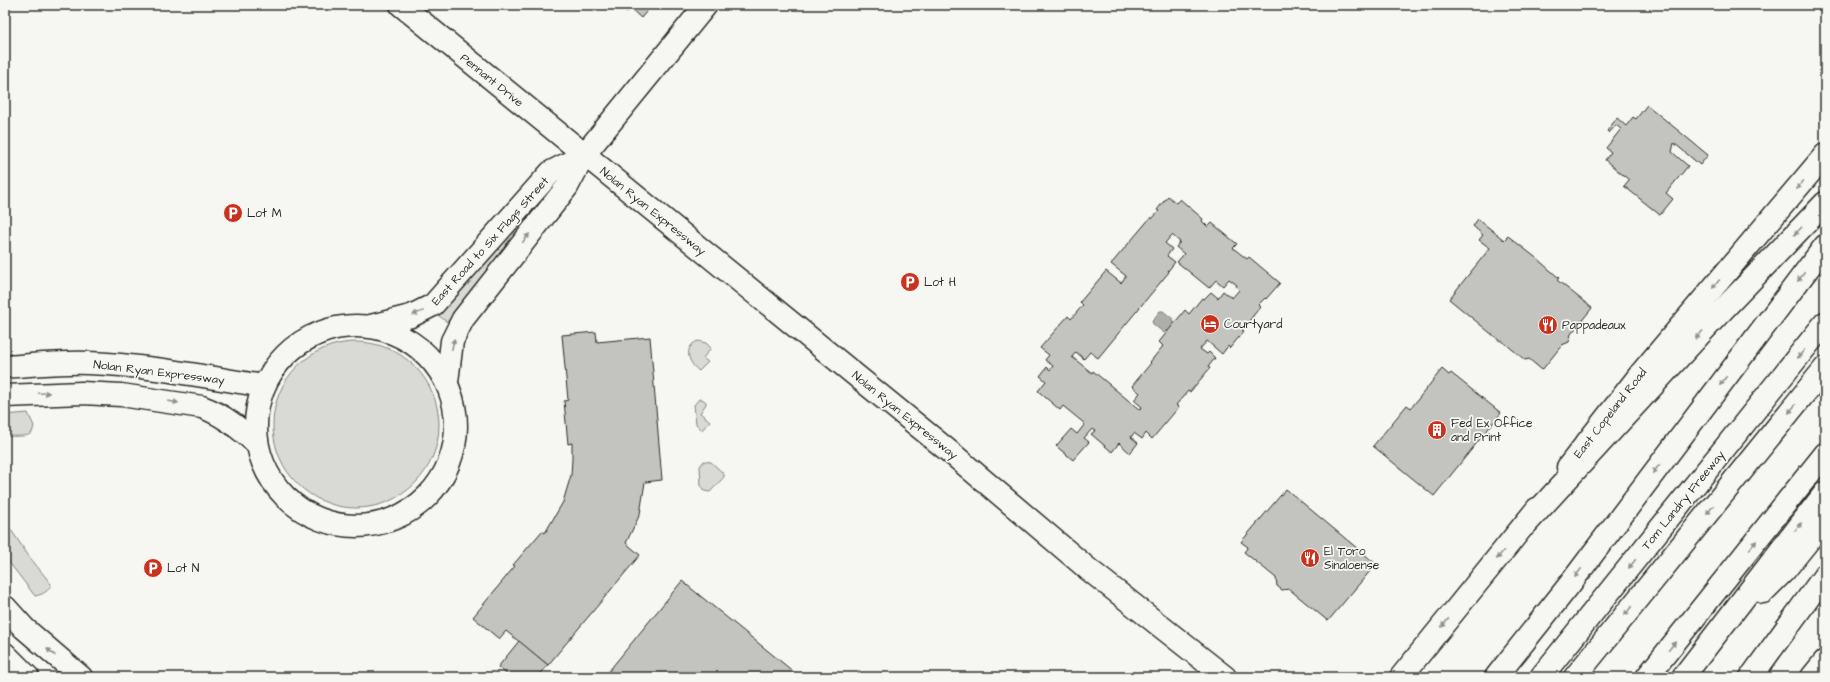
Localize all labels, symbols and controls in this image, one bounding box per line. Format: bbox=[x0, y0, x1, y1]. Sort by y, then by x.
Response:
street label: Pennant Drive bbox=[456, 50, 527, 111]
street label: Nolan Ryan Expressway bbox=[595, 163, 710, 261]
street label: East Road to Six Flags Street bbox=[428, 173, 554, 310]
one-way arrow bbox=[1795, 179, 1804, 190]
parking icon: Lot M bbox=[222, 202, 244, 224]
place label: Lot M bbox=[247, 205, 282, 222]
one-way arrow bbox=[1793, 226, 1803, 236]
one-way arrow bbox=[522, 232, 531, 243]
parking icon: Lot H bbox=[899, 271, 921, 293]
one-way arrow bbox=[1797, 272, 1806, 283]
place label: Lot H bbox=[924, 274, 956, 291]
one-way arrow bbox=[1712, 279, 1721, 289]
one-way arrow bbox=[411, 311, 423, 317]
hotel icon: Courtyard bbox=[1199, 313, 1221, 335]
restaurant icon: Pappadeaux bbox=[1537, 314, 1559, 336]
place label: Courtyard bbox=[1224, 316, 1282, 334]
place label: Pappadeaux bbox=[1562, 317, 1626, 334]
one-way arrow bbox=[1694, 330, 1703, 340]
one-way arrow bbox=[450, 337, 456, 350]
one-way arrow bbox=[1796, 348, 1805, 359]
street label: Nolan Ryan Expressway bbox=[92, 356, 226, 390]
street label: East Copeland Road bbox=[1570, 365, 1651, 462]
street label: Nolan Ryan Expressway bbox=[847, 367, 962, 465]
one-way arrow bbox=[1719, 375, 1727, 386]
one-way arrow bbox=[38, 390, 50, 397]
one-way arrow bbox=[167, 399, 180, 405]
one-way arrow bbox=[1787, 404, 1796, 414]
place label: Fed Ex Office and Print bbox=[1451, 415, 1533, 446]
building icon: Fed Ex Office and Print bbox=[1426, 419, 1448, 441]
street label: Tom Landry Freeway bbox=[1638, 447, 1730, 554]
one-way arrow bbox=[1652, 464, 1660, 475]
one-way arrow bbox=[1706, 505, 1714, 516]
one-way arrow bbox=[1794, 522, 1803, 533]
one-way arrow bbox=[1748, 539, 1757, 550]
place label: El Toro Sinaloense bbox=[1324, 543, 1380, 574]
restaurant icon: El Toro Sinaloense bbox=[1299, 547, 1321, 569]
one-way arrow bbox=[1496, 550, 1505, 561]
parking icon: Lot N bbox=[142, 557, 164, 579]
one-way arrow bbox=[1627, 559, 1636, 570]
place label: Lot N bbox=[167, 560, 200, 577]
one-way arrow bbox=[1573, 568, 1582, 579]
one-way arrow bbox=[1624, 606, 1633, 617]
one-way arrow bbox=[1440, 618, 1449, 629]
one-way arrow bbox=[1667, 641, 1676, 652]
one-way arrow bbox=[46, 647, 57, 656]

